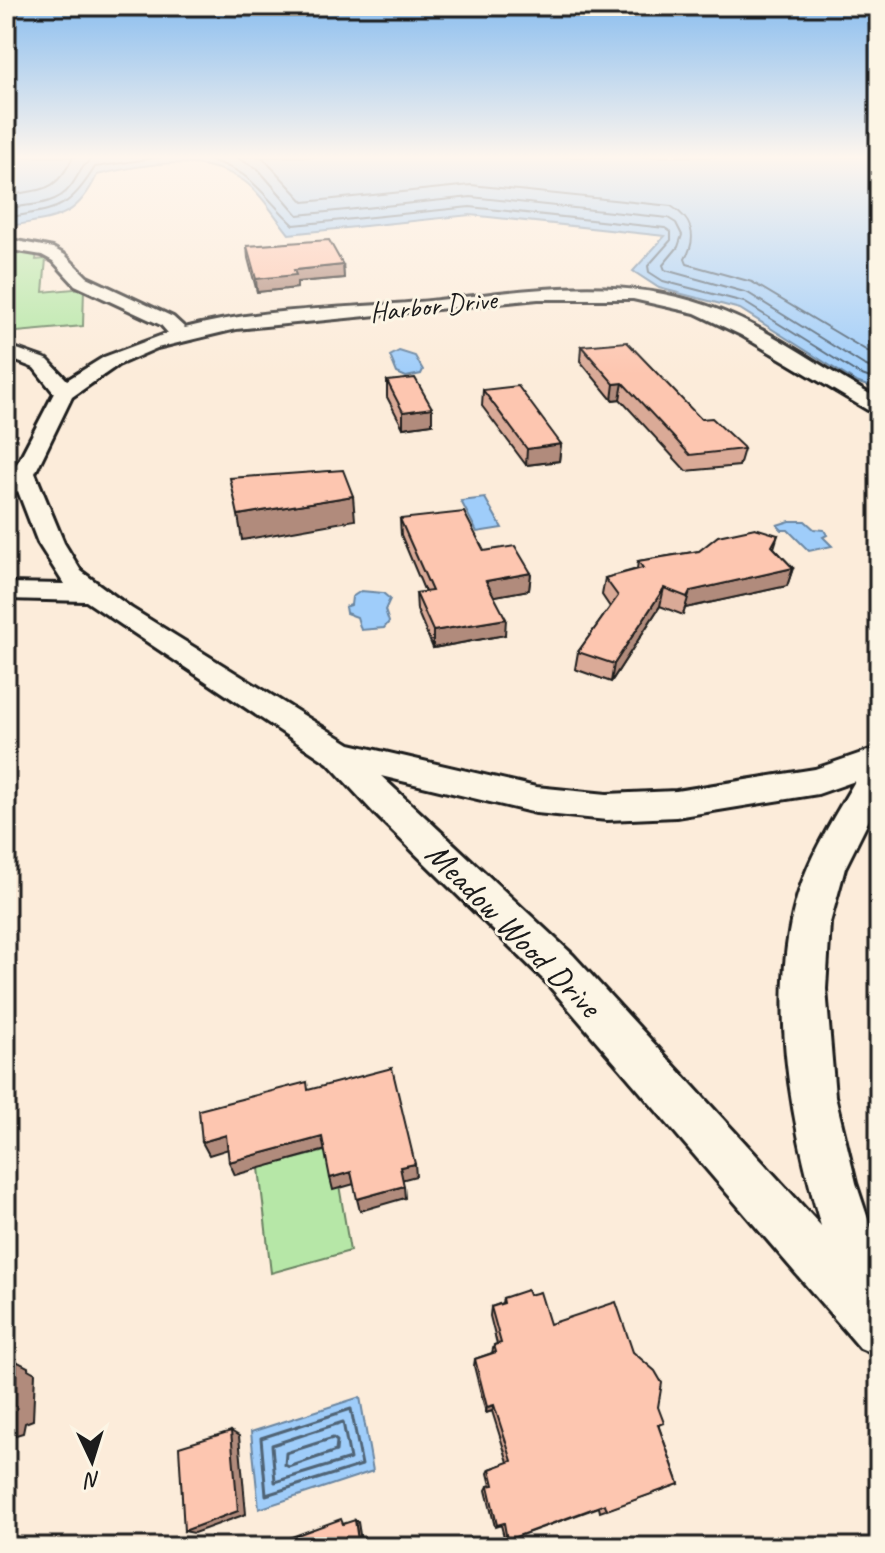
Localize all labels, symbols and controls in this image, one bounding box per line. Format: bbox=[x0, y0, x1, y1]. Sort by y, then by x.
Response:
street label: Harbor Drive bbox=[368, 281, 500, 330]
street label: Meadow Wood Drive bbox=[417, 832, 613, 1028]
north arrow bbox=[52, 1421, 132, 1501]
text: N bbox=[82, 1466, 101, 1495]

